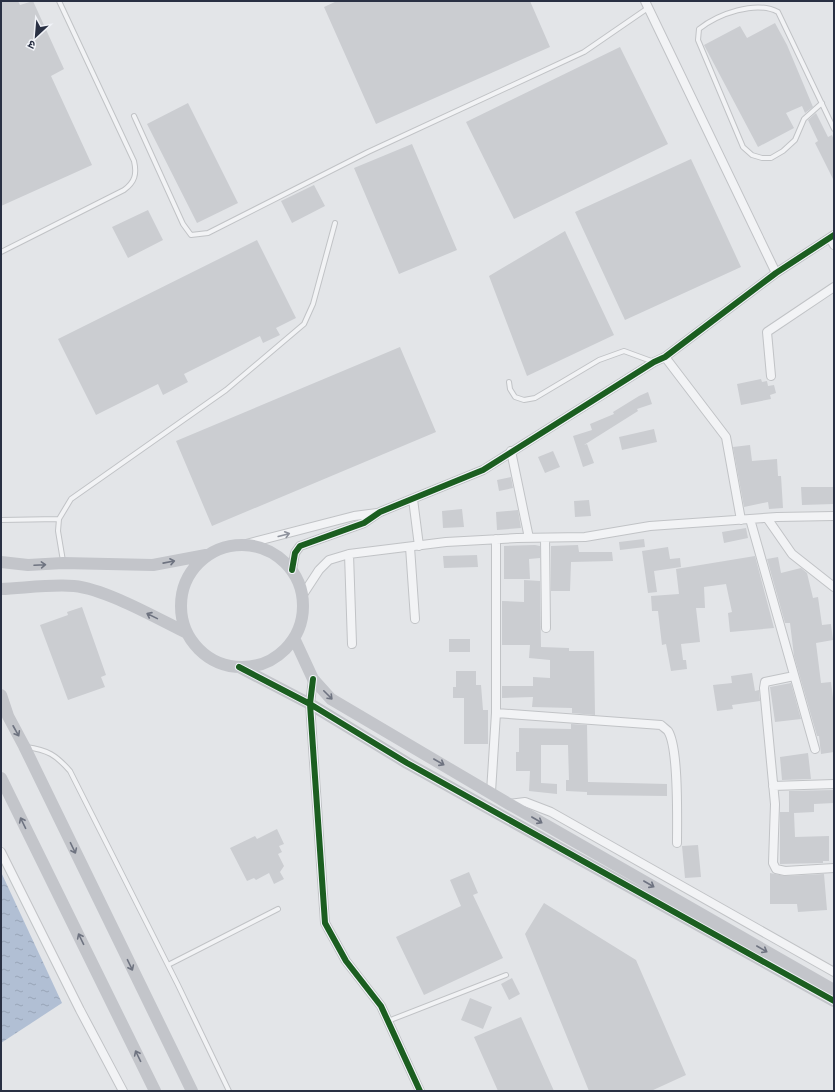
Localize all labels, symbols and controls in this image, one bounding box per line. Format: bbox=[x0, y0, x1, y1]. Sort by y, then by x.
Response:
north arrow bbox=[16, 16, 56, 56]
text: उ bbox=[26, 37, 38, 52]
one-way arrow bbox=[277, 530, 290, 538]
one-way arrow bbox=[162, 558, 175, 566]
one-way arrow bbox=[33, 561, 46, 568]
one-way arrow bbox=[147, 612, 159, 619]
one-way arrow bbox=[323, 690, 333, 700]
one-way arrow bbox=[13, 725, 20, 737]
one-way arrow bbox=[433, 758, 445, 766]
one-way arrow bbox=[530, 816, 542, 824]
one-way arrow bbox=[19, 817, 26, 829]
one-way arrow bbox=[70, 842, 77, 854]
one-way arrow bbox=[643, 881, 655, 889]
one-way arrow bbox=[77, 934, 84, 946]
one-way arrow bbox=[756, 946, 768, 954]
one-way arrow bbox=[126, 959, 134, 971]
one-way arrow bbox=[134, 1050, 141, 1062]

